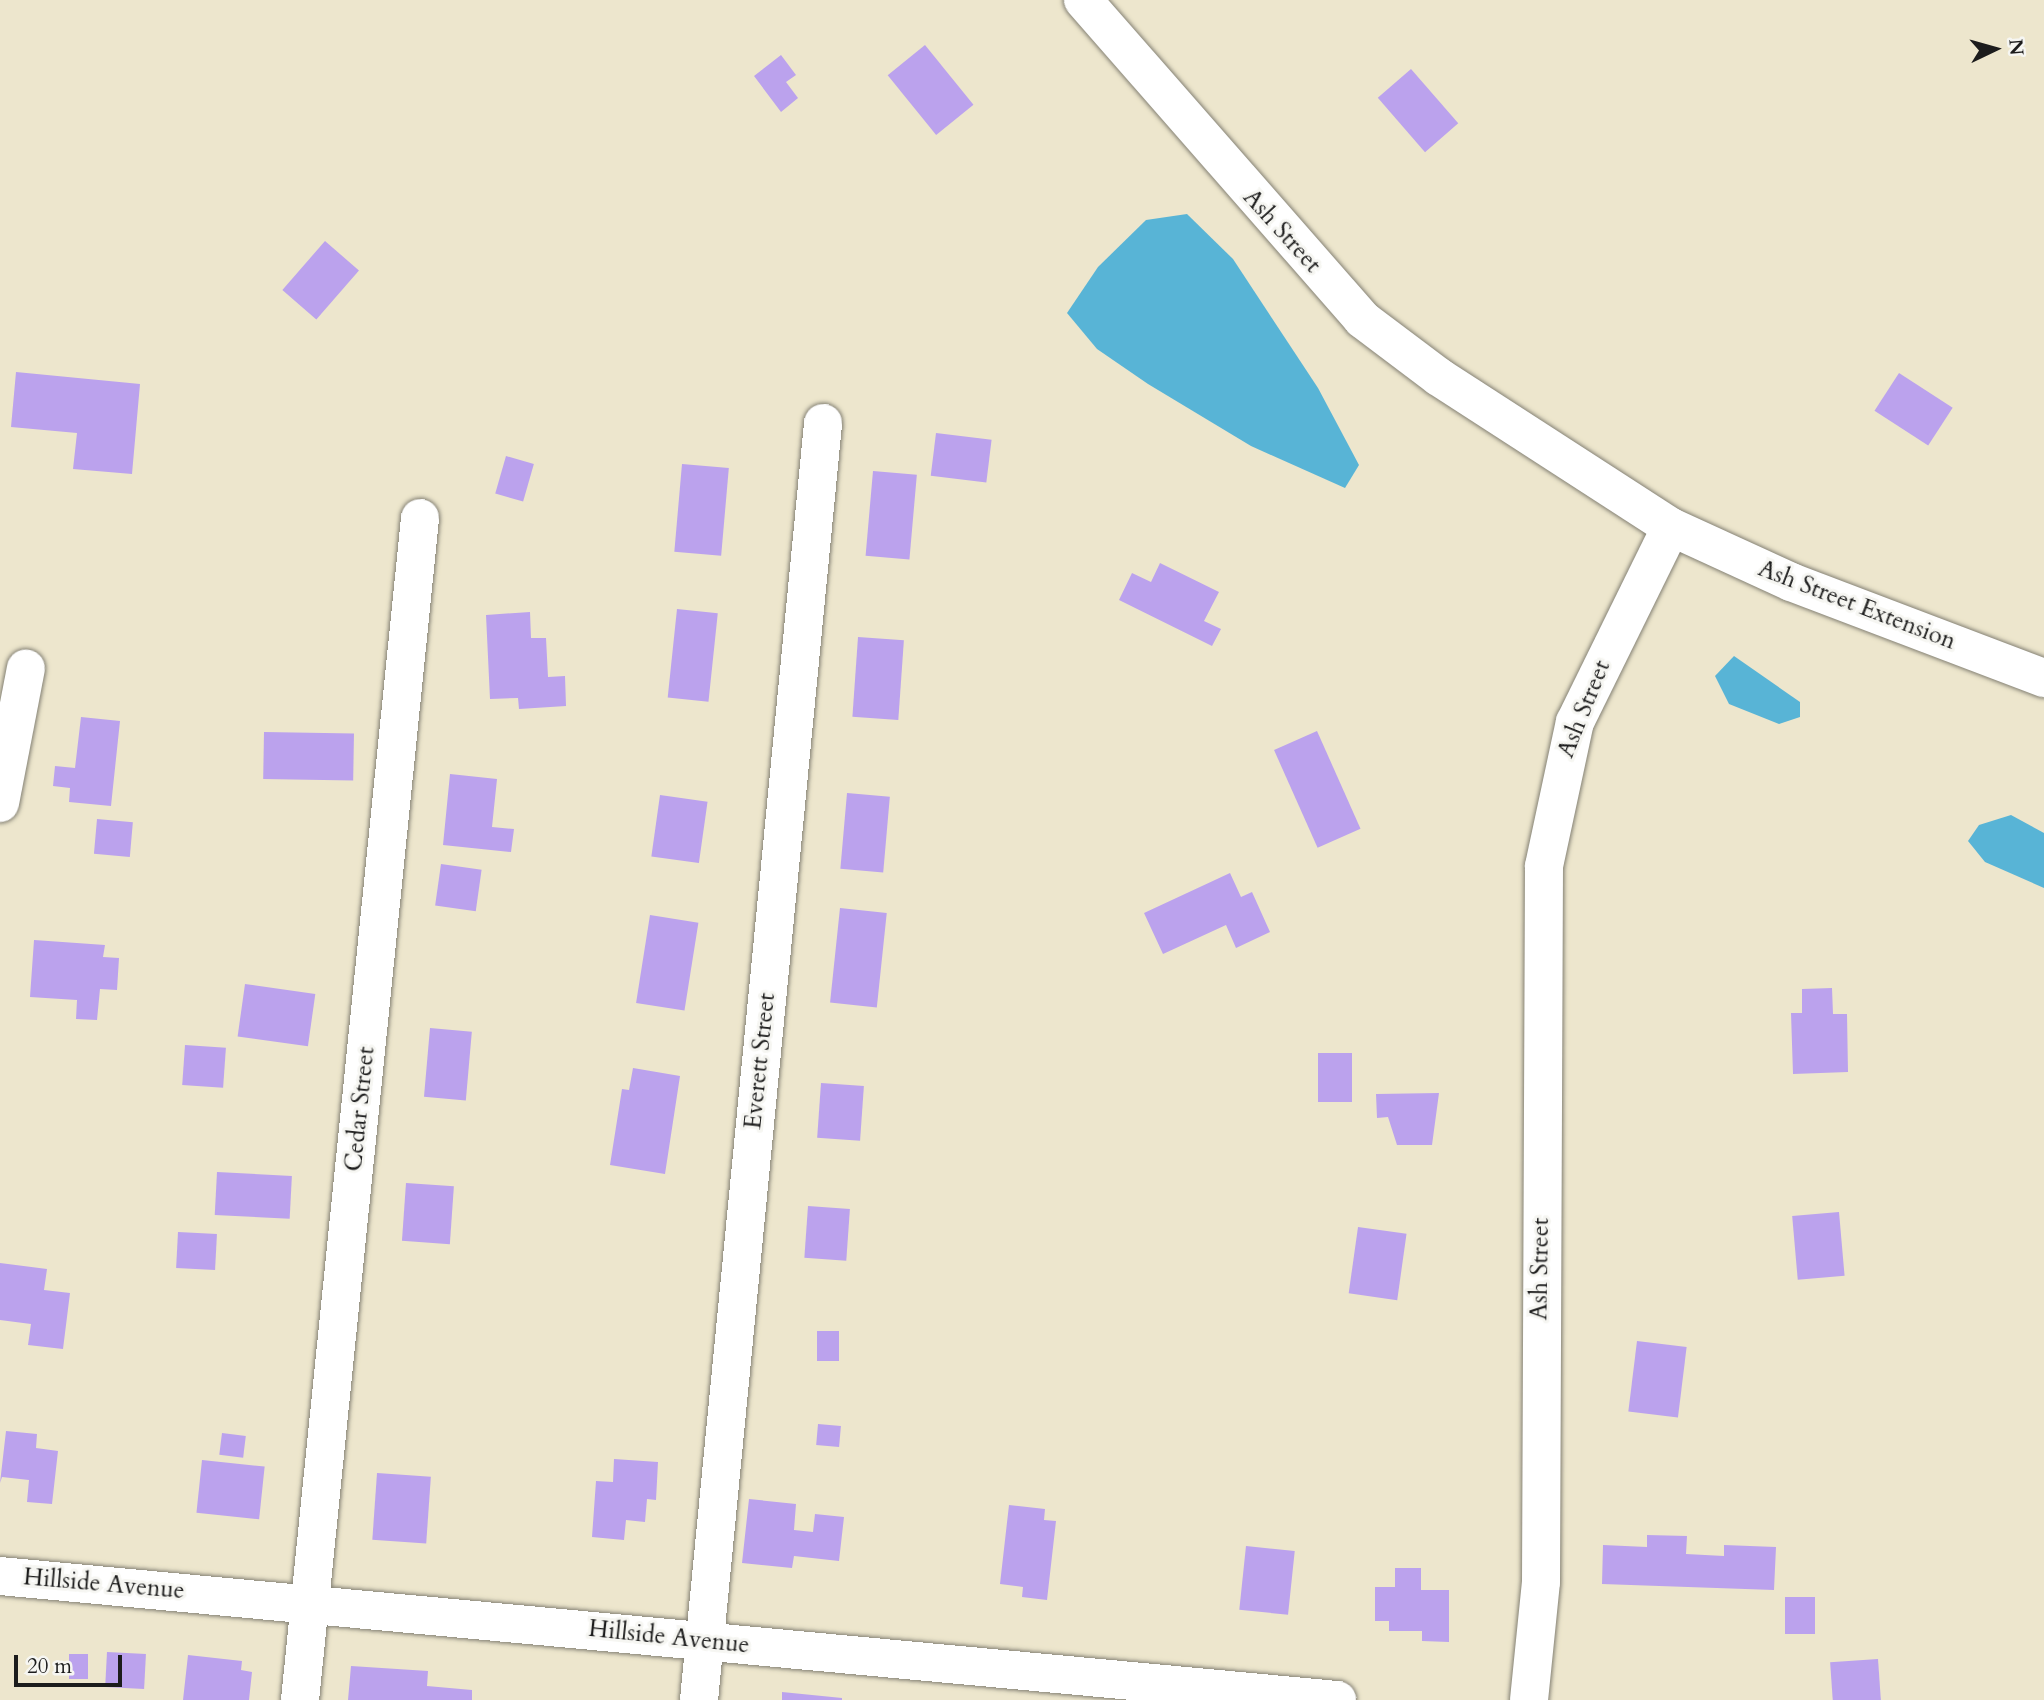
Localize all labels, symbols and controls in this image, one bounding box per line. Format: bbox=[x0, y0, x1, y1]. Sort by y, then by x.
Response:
north arrow bbox=[1960, 14, 2030, 84]
text: N bbox=[2002, 38, 2030, 57]
street label: Ash Street bbox=[1237, 183, 1327, 279]
street label: Ash Street Extension bbox=[1754, 554, 1960, 656]
street label: Ash Street bbox=[1551, 656, 1617, 762]
street label: Everett Street bbox=[739, 991, 781, 1131]
street label: Cedar Street bbox=[339, 1045, 381, 1173]
street label: Ash Street bbox=[1525, 1218, 1555, 1320]
street label: Hillside Avenue bbox=[22, 1563, 186, 1605]
street label: Hillside Avenue bbox=[587, 1614, 751, 1660]
scale bar bbox=[18, 1640, 126, 1684]
text: 20 m bbox=[27, 1652, 72, 1681]

